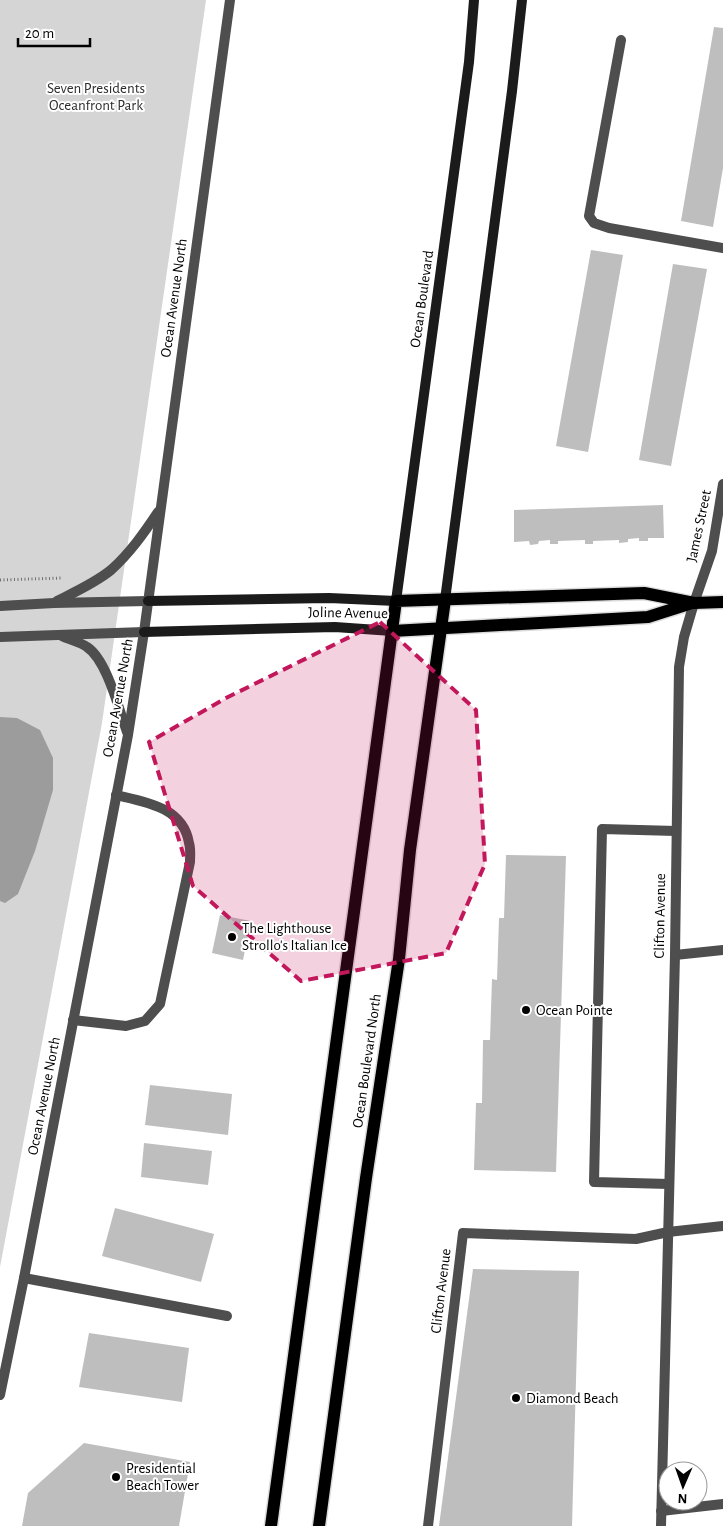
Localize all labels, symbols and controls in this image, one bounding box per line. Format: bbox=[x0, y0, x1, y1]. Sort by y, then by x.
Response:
scale bar bbox=[18, 15, 90, 47]
text: 20 m bbox=[25, 26, 54, 41]
park label: Seven Presidents Oceanfront Park bbox=[47, 81, 145, 113]
street label: Ocean Avenue North bbox=[158, 238, 190, 358]
street label: Ocean Boulevard bbox=[408, 249, 436, 349]
street label: James Street bbox=[684, 488, 714, 563]
street label: Joline Avenue bbox=[308, 605, 388, 621]
street label: Ocean Avenue North bbox=[100, 638, 136, 758]
street label: Clifton Avenue bbox=[652, 873, 668, 959]
place label: The Lighthouse Strollo's Italian Ice bbox=[242, 921, 347, 953]
marker: The Lighthouse Strollo's Italian Ice bbox=[226, 931, 238, 943]
street label: Ocean Boulevard North bbox=[350, 993, 384, 1129]
place label: Ocean Pointe bbox=[536, 1003, 613, 1018]
marker: Ocean Pointe bbox=[520, 1004, 532, 1016]
street label: Ocean Avenue North bbox=[25, 1036, 63, 1156]
street label: Clifton Avenue bbox=[428, 1248, 454, 1334]
place label: Diamond Beach bbox=[526, 1391, 619, 1406]
marker: Diamond Beach bbox=[510, 1392, 522, 1404]
place label: Presidential Beach Tower bbox=[126, 1461, 199, 1493]
north arrow bbox=[658, 1461, 708, 1511]
marker: Presidential Beach Tower bbox=[110, 1471, 122, 1483]
text: N bbox=[677, 1491, 688, 1505]

